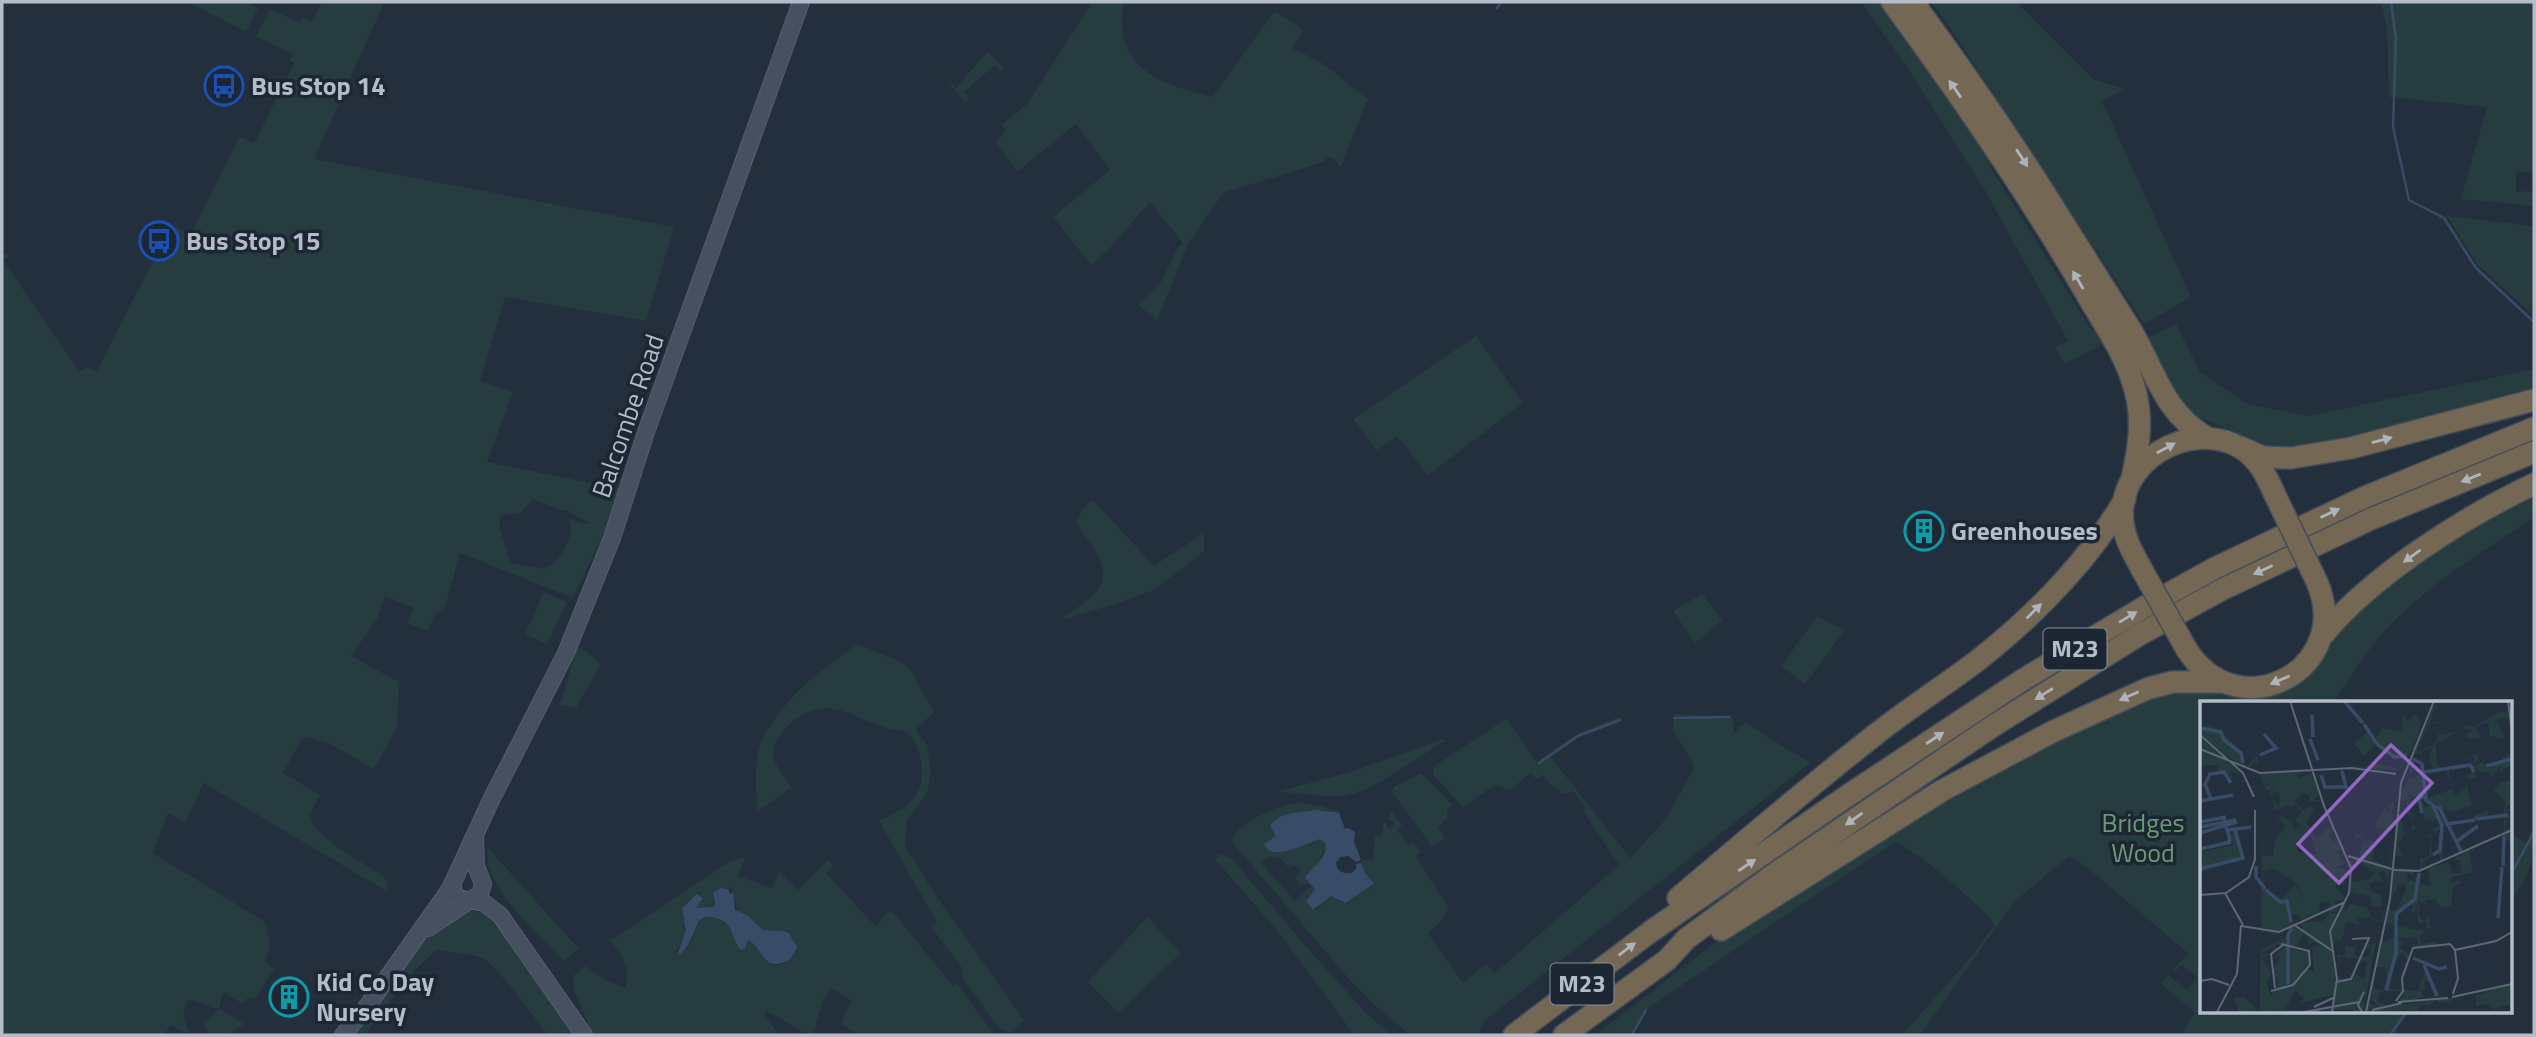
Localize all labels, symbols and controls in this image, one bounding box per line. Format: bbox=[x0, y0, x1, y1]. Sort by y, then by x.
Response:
bus stop icon: Bus Stop 14 bbox=[203, 65, 245, 107]
place label: Bus Stop 14 bbox=[251, 66, 386, 105]
one-way arrow bbox=[1948, 80, 1962, 98]
one-way arrow bbox=[2015, 149, 2028, 168]
bus stop icon: Bus Stop 15 bbox=[138, 220, 180, 262]
place label: Bus Stop 15 bbox=[186, 221, 321, 260]
one-way arrow bbox=[2072, 271, 2084, 290]
street label: Balcombe Road bbox=[581, 329, 674, 503]
one-way arrow bbox=[2371, 434, 2393, 445]
one-way arrow bbox=[2156, 443, 2176, 454]
one-way arrow bbox=[2461, 472, 2481, 484]
one-way arrow bbox=[2320, 508, 2340, 519]
building icon: Greenhouses bbox=[1903, 510, 1945, 552]
place label: Greenhouses bbox=[1951, 511, 2098, 550]
one-way arrow bbox=[2403, 549, 2422, 563]
one-way arrow bbox=[2253, 564, 2273, 576]
one-way arrow bbox=[2026, 603, 2043, 620]
one-way arrow bbox=[2118, 610, 2137, 623]
road number: M23 bbox=[2044, 628, 2106, 670]
one-way arrow bbox=[2270, 674, 2290, 686]
one-way arrow bbox=[2034, 687, 2053, 700]
one-way arrow bbox=[2119, 690, 2139, 702]
inset map bbox=[2200, 701, 2512, 1012]
one-way arrow bbox=[1926, 732, 1945, 745]
park label: Bridges Wood bbox=[2101, 803, 2185, 872]
one-way arrow bbox=[1845, 812, 1863, 826]
one-way arrow bbox=[1738, 858, 1756, 872]
one-way arrow bbox=[1618, 943, 1636, 957]
place label: Kid Co Day Nursery bbox=[316, 962, 434, 1031]
road number: M23 bbox=[1550, 964, 1614, 1004]
building icon: Kid Co Day Nursery bbox=[268, 976, 310, 1018]

